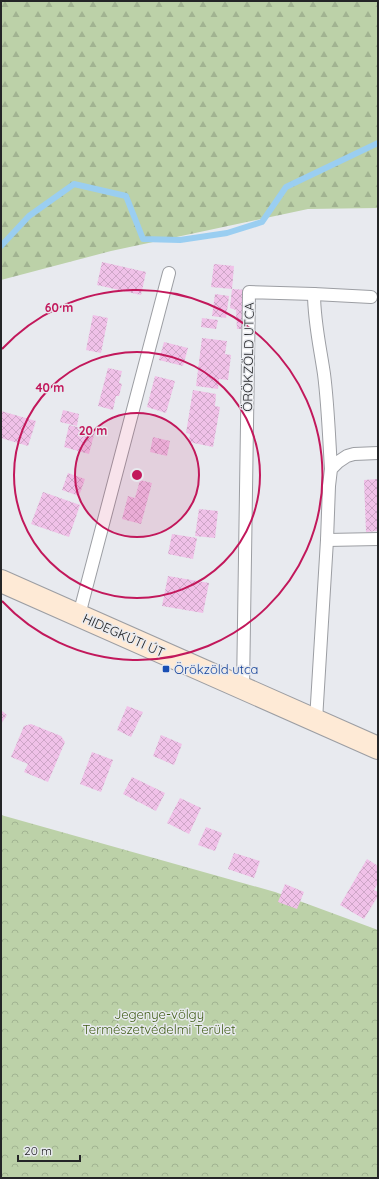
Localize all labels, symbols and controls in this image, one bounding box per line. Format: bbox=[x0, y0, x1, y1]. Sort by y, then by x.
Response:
text: 60 m bbox=[45, 300, 73, 315]
street label: ÖRÖKZÖLD UTCA bbox=[239, 302, 257, 412]
text: 40 m bbox=[36, 380, 64, 395]
text: 20 m bbox=[79, 423, 107, 438]
centre of rings bbox=[130, 468, 144, 482]
street label: HIDEGKÚTI ÚT bbox=[81, 610, 168, 660]
place label: Örökzöld utca bbox=[174, 661, 259, 677]
marker: Örökzöld utca bbox=[161, 664, 171, 674]
park label: Jegenye-völgy Természetvédelmi Terület bbox=[83, 1006, 236, 1037]
scale bar bbox=[18, 1137, 80, 1163]
text: 20 m bbox=[24, 1143, 52, 1158]

